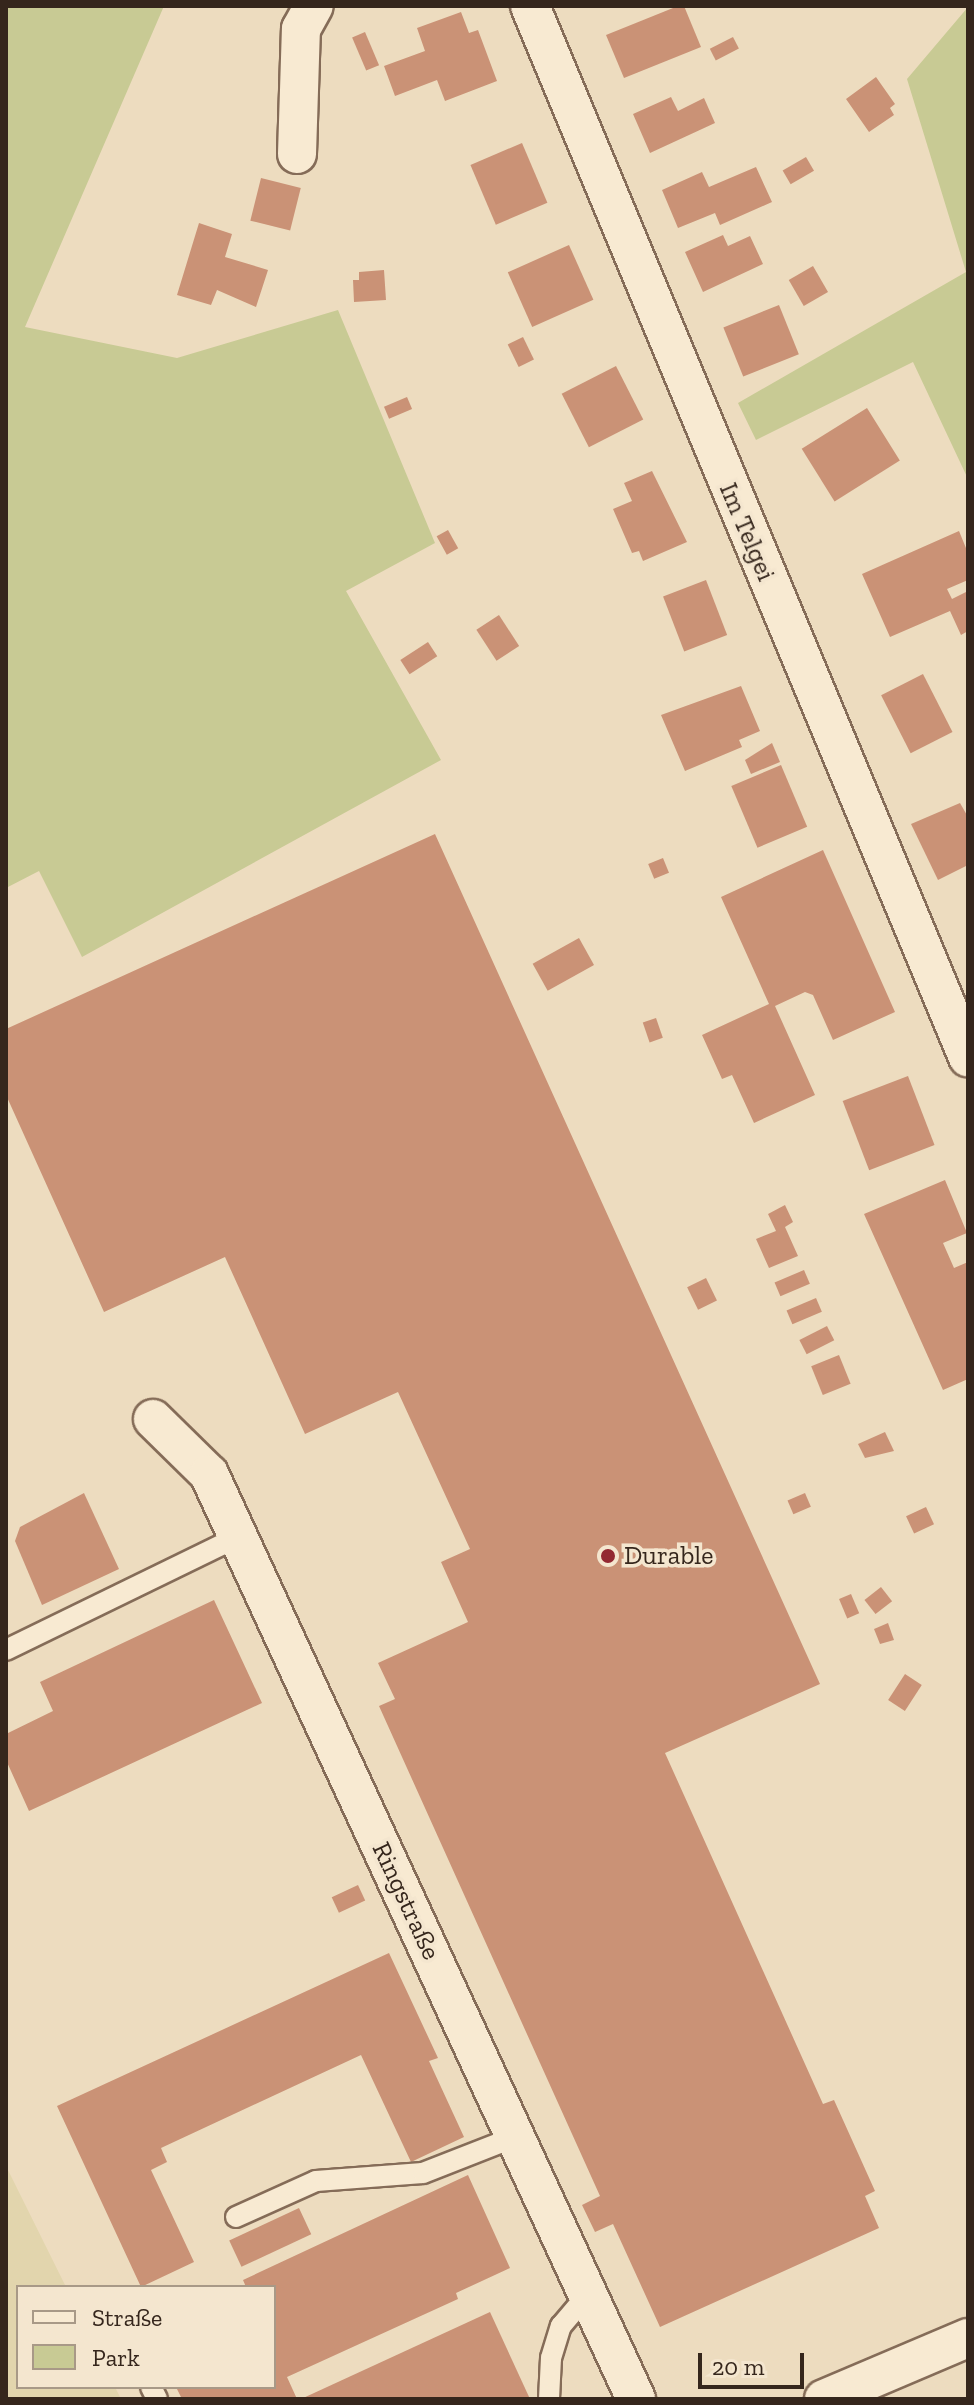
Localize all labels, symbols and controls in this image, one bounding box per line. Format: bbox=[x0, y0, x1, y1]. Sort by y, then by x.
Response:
street label: Im Telgei bbox=[712, 478, 782, 586]
place label: Durable bbox=[624, 1540, 713, 1572]
marker: Durable bbox=[599, 1547, 617, 1565]
street label: Ringstraße bbox=[365, 1837, 447, 1965]
legend bbox=[16, 2285, 276, 2389]
text: Straße bbox=[92, 2303, 162, 2332]
scale bar bbox=[702, 2337, 808, 2387]
text: Park bbox=[92, 2343, 140, 2372]
text: 20 m bbox=[712, 2352, 764, 2381]

